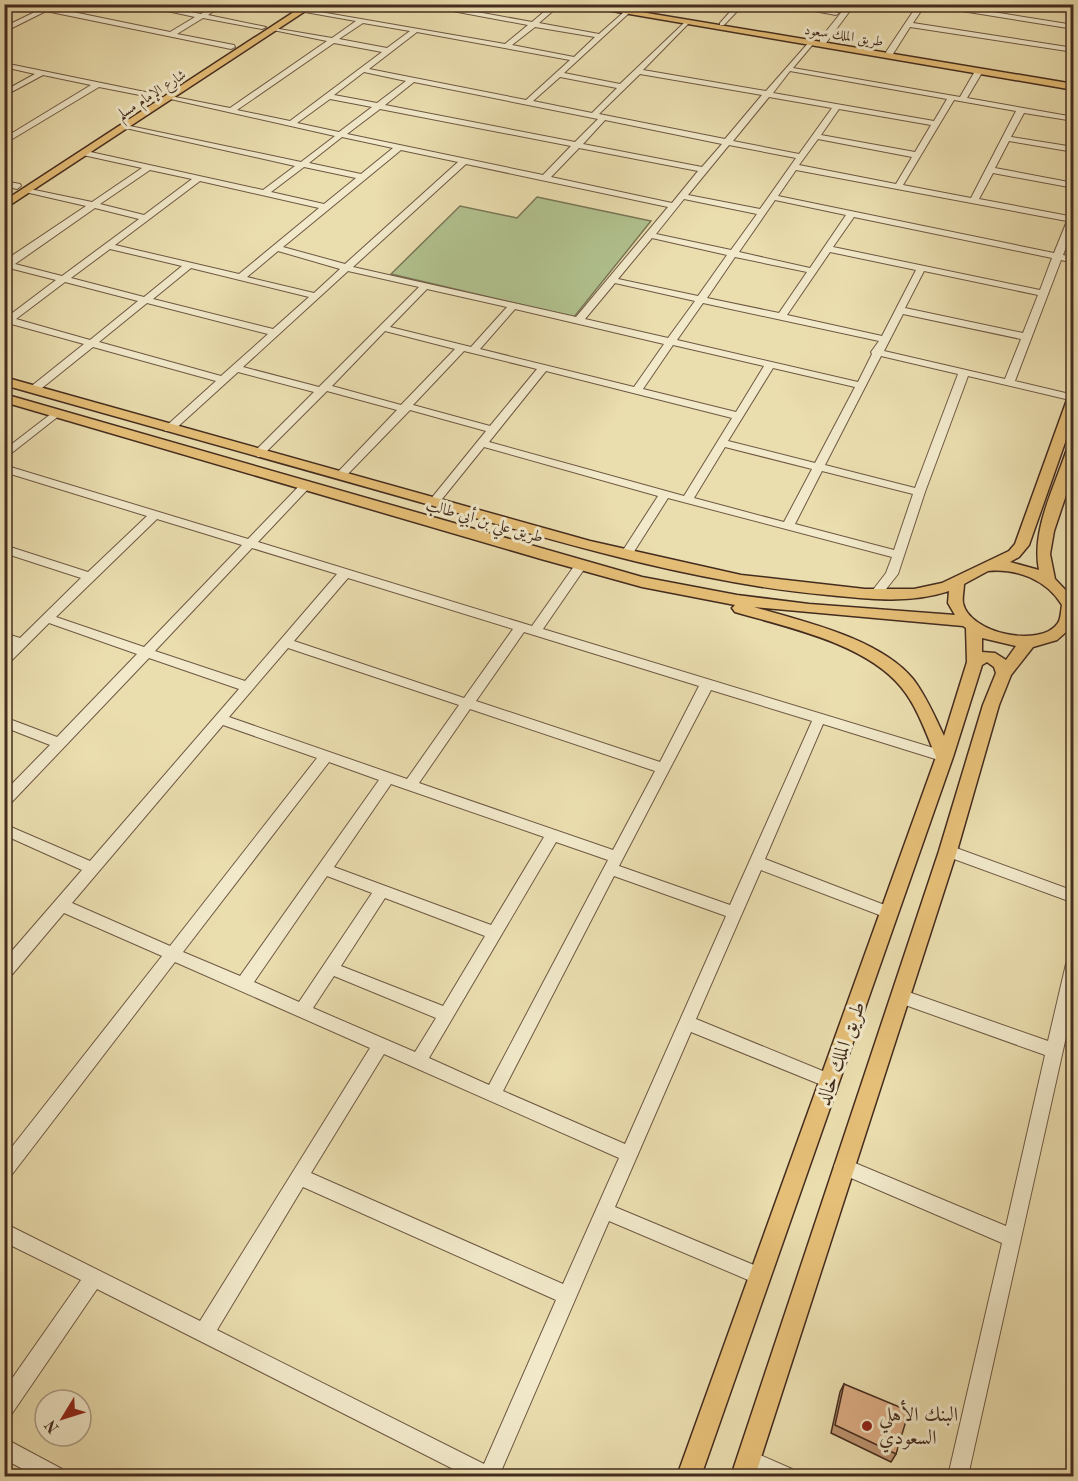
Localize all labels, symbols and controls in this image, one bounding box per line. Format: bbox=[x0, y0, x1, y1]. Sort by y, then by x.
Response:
street label: طريق الملك سعود bbox=[803, 23, 884, 50]
street label: شارع الإمام مسلم bbox=[114, 67, 192, 128]
street label: طريق علي بن أبي طالب bbox=[422, 493, 546, 552]
street label: طريق الملك خالد bbox=[814, 999, 871, 1109]
north arrow bbox=[33, 1388, 93, 1448]
place label: البنك الأهلي السعودي bbox=[879, 1399, 958, 1453]
text: N bbox=[42, 1416, 63, 1436]
marker: البنك الأهلي السعودي bbox=[860, 1419, 874, 1433]

